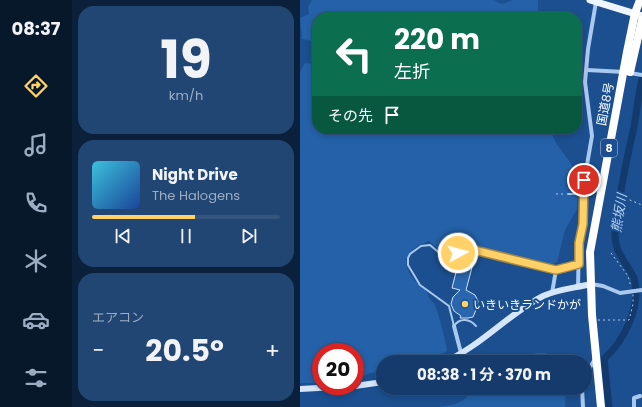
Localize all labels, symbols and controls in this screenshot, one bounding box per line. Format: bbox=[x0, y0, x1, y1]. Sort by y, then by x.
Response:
text: 08:37 bbox=[11, 16, 61, 41]
text: 220 m bbox=[394, 20, 480, 59]
text: 19 bbox=[160, 23, 212, 96]
icon: left bbox=[328, 28, 380, 80]
text: 左折 bbox=[394, 59, 430, 84]
icon: directions bbox=[22, 72, 50, 100]
street label: 国道8号 bbox=[592, 81, 618, 127]
text: km/h bbox=[169, 86, 203, 105]
icon: arrive bbox=[381, 104, 403, 126]
text: その先 bbox=[328, 105, 373, 126]
icon: music bbox=[22, 131, 50, 159]
road number: 8 bbox=[601, 139, 617, 157]
pin bbox=[567, 163, 601, 197]
text: Night Drive bbox=[152, 164, 238, 185]
icon: arrive bbox=[573, 169, 595, 191]
text: The Halogens bbox=[152, 186, 240, 205]
icon: phone bbox=[22, 189, 50, 217]
water label: 熊坂川 bbox=[607, 190, 632, 234]
icon: previous bbox=[112, 225, 134, 247]
icon: pause bbox=[175, 225, 197, 247]
icon: next bbox=[238, 225, 260, 247]
position arrow bbox=[437, 232, 479, 274]
icon: climate bbox=[22, 247, 50, 275]
place label: いきいきランドかが bbox=[473, 296, 581, 313]
marker: いきいきランドかが bbox=[460, 299, 470, 309]
icon: car bbox=[22, 306, 50, 334]
text: エアコン bbox=[92, 308, 144, 327]
text: 20.5° bbox=[145, 329, 224, 372]
text: − bbox=[92, 335, 104, 366]
text: + bbox=[265, 335, 280, 366]
speed limit sign: 20 bbox=[312, 343, 364, 395]
icon: filters bbox=[22, 364, 50, 392]
text: 08:38 · 1 分 · 370 m bbox=[417, 364, 551, 385]

